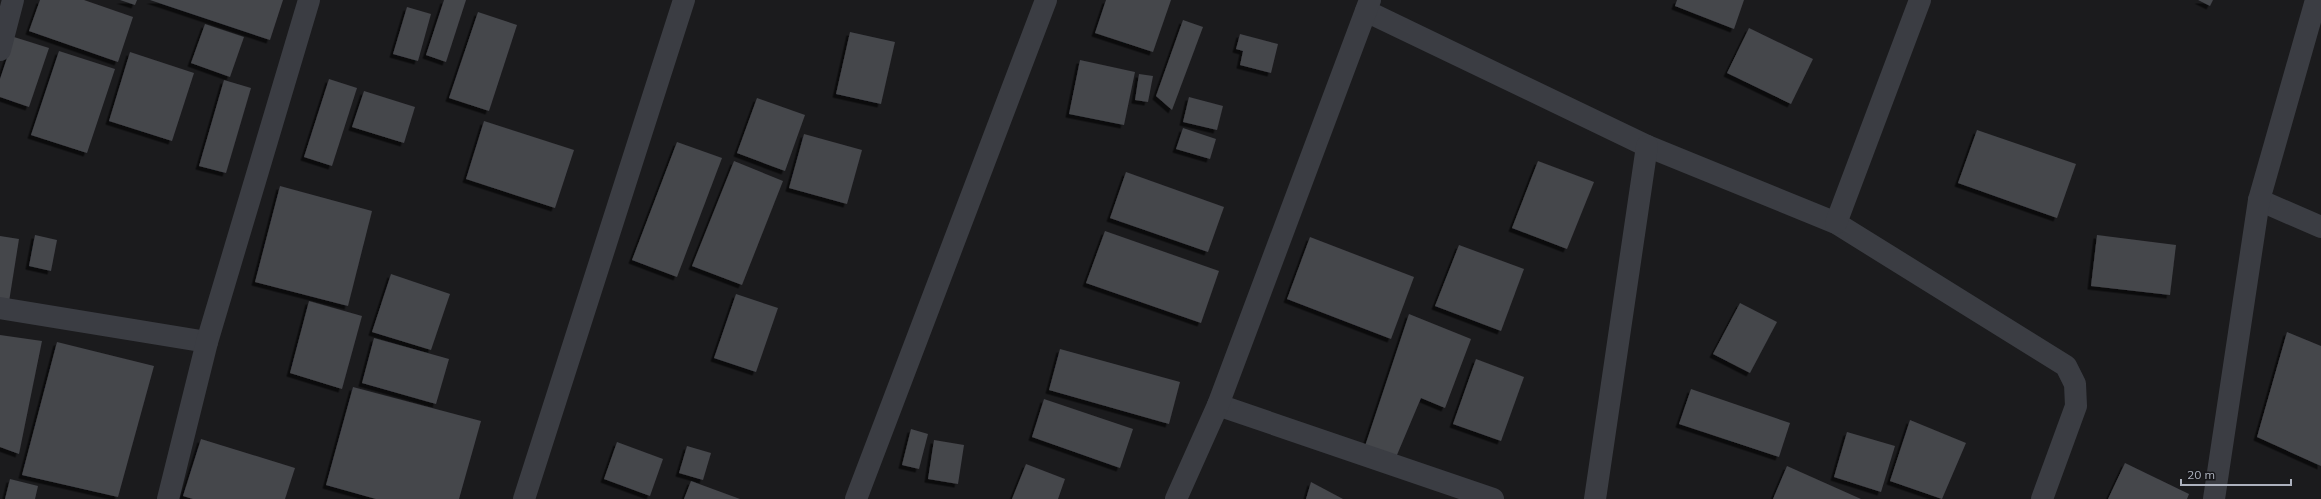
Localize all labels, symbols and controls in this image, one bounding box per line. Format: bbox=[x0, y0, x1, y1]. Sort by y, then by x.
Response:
scale bar bbox=[2181, 461, 2291, 487]
text: 20 m bbox=[2187, 467, 2215, 482]

